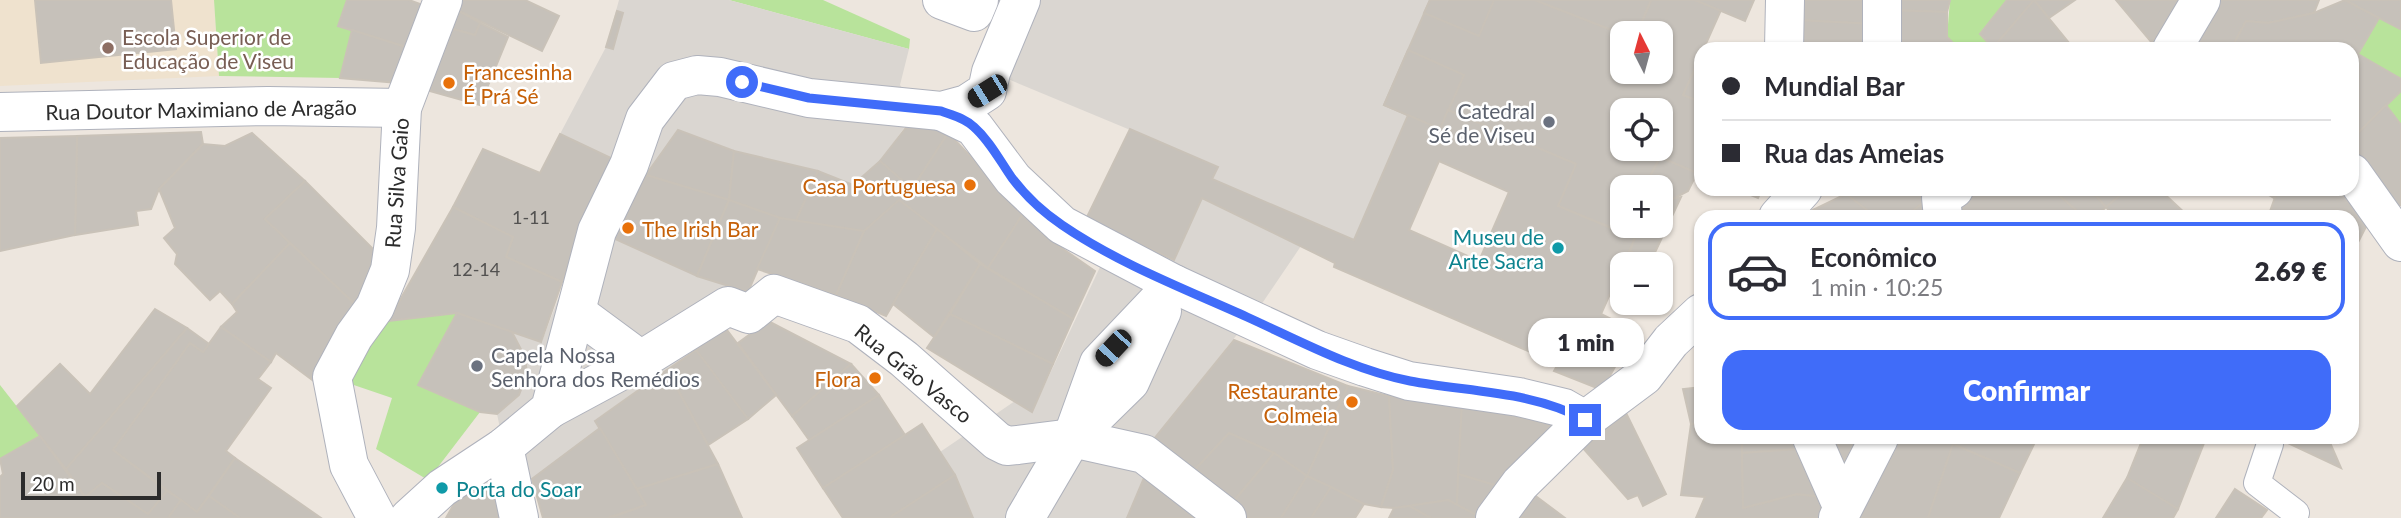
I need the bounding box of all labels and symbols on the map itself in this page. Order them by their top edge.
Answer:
north arrow [1610,21,1673,84]
place label: Escola Superior de Educação de Viseu [122,24,294,73]
marker: Escola Superior de Educação de Viseu [100,40,116,56]
place label: Francesinha É Prá Sé [463,59,573,108]
route start [726,66,758,98]
car [964,71,1011,111]
marker: Francesinha É Prá Sé [441,75,457,91]
street label: Rua Doutor Maximiano de Aragão [45,94,357,124]
place label: Catedral Sé de Viseu [1429,98,1535,147]
marker: Catedral Sé de Viseu [1541,114,1557,130]
street label: Rua Silva Gaio [379,117,413,249]
place label: Casa Portuguesa [803,173,956,198]
marker: Casa Portuguesa [962,177,978,193]
house number: 1-11 [512,206,550,228]
place label: The Irish Bar [642,216,759,241]
marker: The Irish Bar [620,220,636,236]
place label: Museu de Arte Sacra [1449,224,1544,273]
marker: Museu de Arte Sacra [1550,240,1566,256]
house number: 12-14 [452,258,500,280]
street label: Rua Grão Vasco [850,318,978,428]
callout: 1 min [1527,318,1643,368]
car [1091,325,1136,371]
place label: Capela Nossa Senhora dos Remédios [491,342,700,391]
marker: Capela Nossa Senhora dos Remédios [469,358,485,374]
place label: Flora [815,366,861,391]
marker: Flora [867,370,883,386]
place label: Restaurante Colmeia [1228,378,1338,427]
marker: Restaurante Colmeia [1344,394,1360,410]
route end [1569,404,1601,436]
scale bar [21,469,161,501]
place label: Porta do Soar [456,476,582,501]
marker: Porta do Soar [434,480,450,496]

